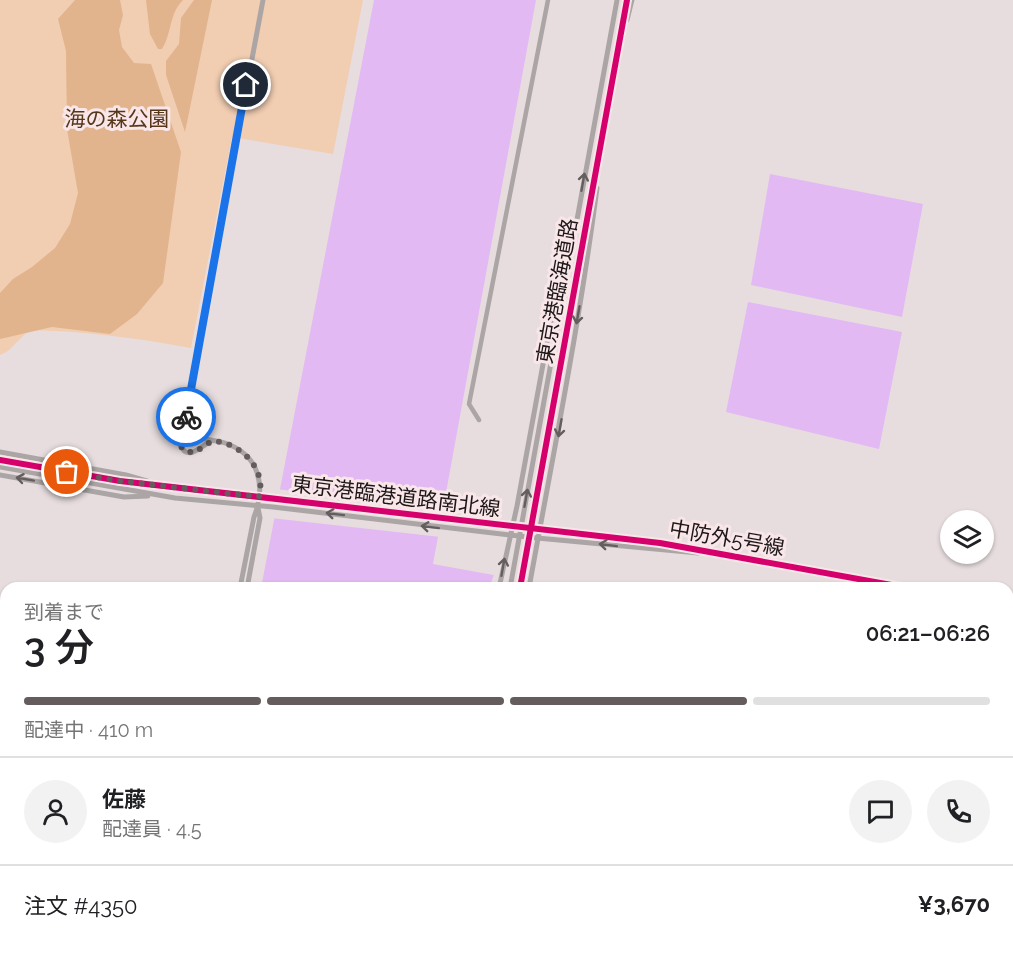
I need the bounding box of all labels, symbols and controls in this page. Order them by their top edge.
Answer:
pin [220,59,271,110]
icon: home [229,68,262,101]
park label: 海の森公園 [65,106,170,131]
one-way arrow [578,173,589,193]
street label: 東京港臨海道路 [532,216,582,366]
one-way arrow [572,305,583,324]
courier [156,387,216,447]
icon: bike [170,401,203,434]
one-way arrow [554,417,565,437]
pin [41,446,92,497]
icon: bag [50,455,83,488]
street label: 東京港臨港道路南北線 [290,471,502,521]
one-way arrow [15,473,35,484]
one-way arrow [521,489,532,508]
one-way arrow [325,508,345,519]
map controls [940,510,994,564]
button: layers [940,510,994,564]
street label: 中防外5号線 [667,516,787,560]
one-way arrow [421,521,441,532]
one-way arrow [599,539,619,550]
one-way arrow [498,557,509,577]
text: 到着まで [24,600,104,624]
text: 06:21–06:26 [866,620,990,646]
text: 3 分 [24,624,94,670]
text: 配達中 · 410 m [24,718,153,742]
button: person [24,780,87,843]
button: chat [849,780,912,843]
button: phone [927,780,990,843]
text: 佐藤 [102,786,146,812]
text: 配達員 · 4.5 [102,817,202,841]
text: ¥3,670 [918,891,990,917]
text: 注文 #4350 [24,893,138,919]

